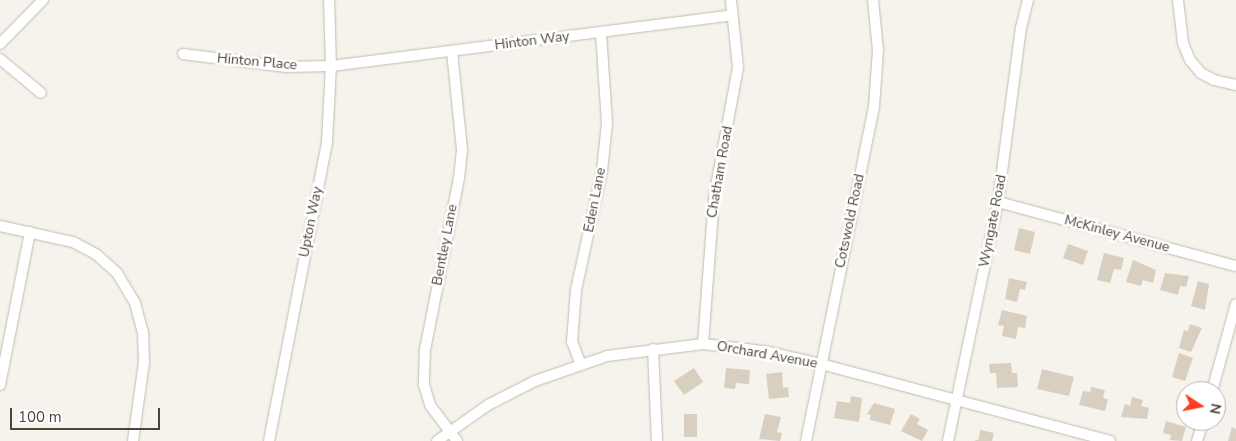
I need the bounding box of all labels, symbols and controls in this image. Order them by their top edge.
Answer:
street label: Hinton Way [494,28,570,54]
street label: Hinton Place [216,50,298,74]
street label: Chatham Road [704,125,736,219]
street label: Eden Lane [580,166,610,234]
street label: Cotswold Road [832,172,868,270]
street label: Wyngate Road [976,173,1010,269]
street label: Upton Way [296,185,326,259]
street label: Bentley Lane [429,203,461,287]
street label: McKinley Avenue [1063,212,1171,256]
street label: Orchard Avenue [715,338,819,372]
north arrow [1176,381,1226,431]
scale bar [12,398,162,430]
text: N [1205,402,1226,416]
text: 100 m [18,407,62,427]

